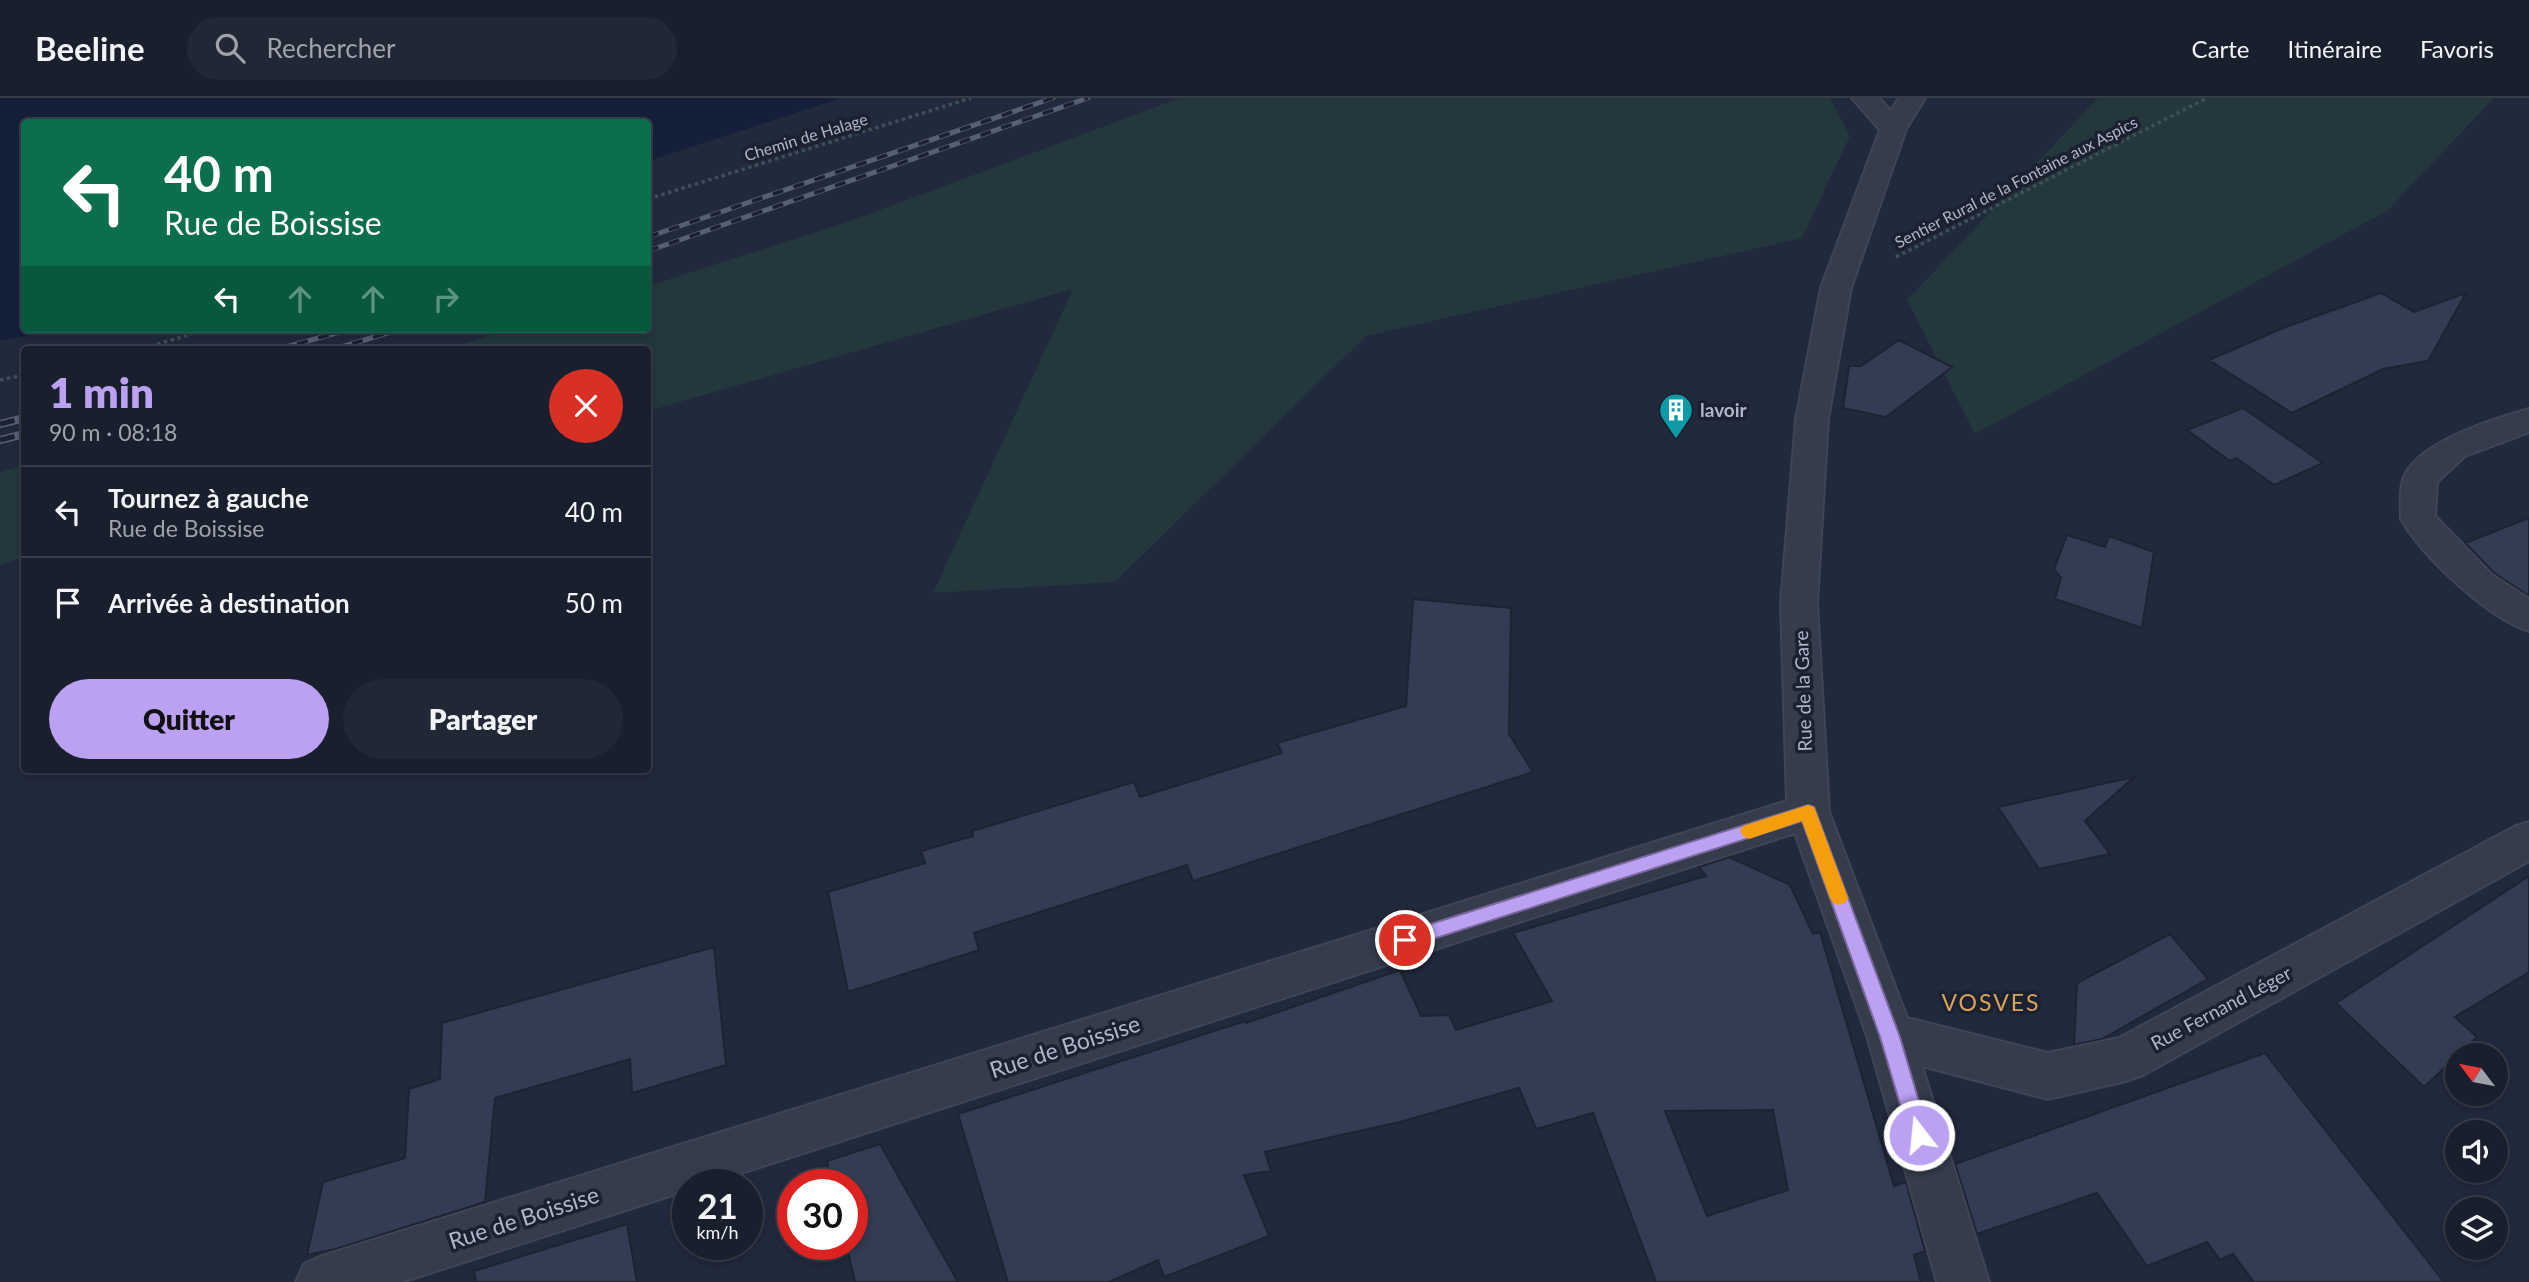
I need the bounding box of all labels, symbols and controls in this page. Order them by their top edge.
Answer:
search box [187,17,677,80]
text: Beeline [35,28,145,68]
icon: search [211,29,249,67]
text: Rechercher [267,32,395,64]
text: Carte [2192,34,2250,63]
text: Itinéraire [2288,34,2382,63]
text: Favoris [2420,34,2494,63]
street label: Chemin de Halage [742,109,870,164]
street label: Sentier Rural de la Fontaine aux Aspics [1891,112,2140,251]
text: 40 m [164,144,274,202]
icon: left [49,147,140,238]
text: Rue de Boissise [164,203,382,242]
icon: left [208,280,246,318]
icon: ahead [281,280,319,318]
icon: ahead [354,280,392,318]
icon: right [427,280,465,318]
text: 1 min [49,367,154,417]
button: close [549,369,623,443]
building icon: lavoir [1657,391,1695,440]
place label: lavoir [1700,398,1748,421]
text: 90 m · 08:18 [49,418,177,446]
text: Tournez à gauche [108,482,309,514]
icon: left [49,493,87,531]
text: 40 m [565,496,623,528]
text: Rue de Boissise [108,514,265,542]
icon: arrive [49,584,87,622]
text: Arrivée à destination [108,587,350,619]
text: 50 m [565,587,623,619]
street label: Rue de la Gare [1789,630,1816,752]
button: Quitter [49,679,329,759]
button: Partager [343,679,623,759]
pin [1375,910,1435,970]
icon: arrive [1386,921,1424,959]
street label: Rue Fernand Léger [2147,961,2295,1054]
district label: VOSVES [1941,988,2041,1016]
street label: Rue de Boissise [986,1009,1143,1084]
north arrow [2445,1043,2508,1106]
map controls [2445,1043,2508,1260]
position arrow [1882,1098,1956,1172]
button: sound [2445,1120,2508,1183]
speed limit sign: 30 [777,1169,868,1260]
street label: Rue de Boissise [445,1180,602,1255]
text: 21 [697,1184,738,1226]
button: layers [2445,1197,2508,1260]
text: km/h [696,1221,739,1243]

